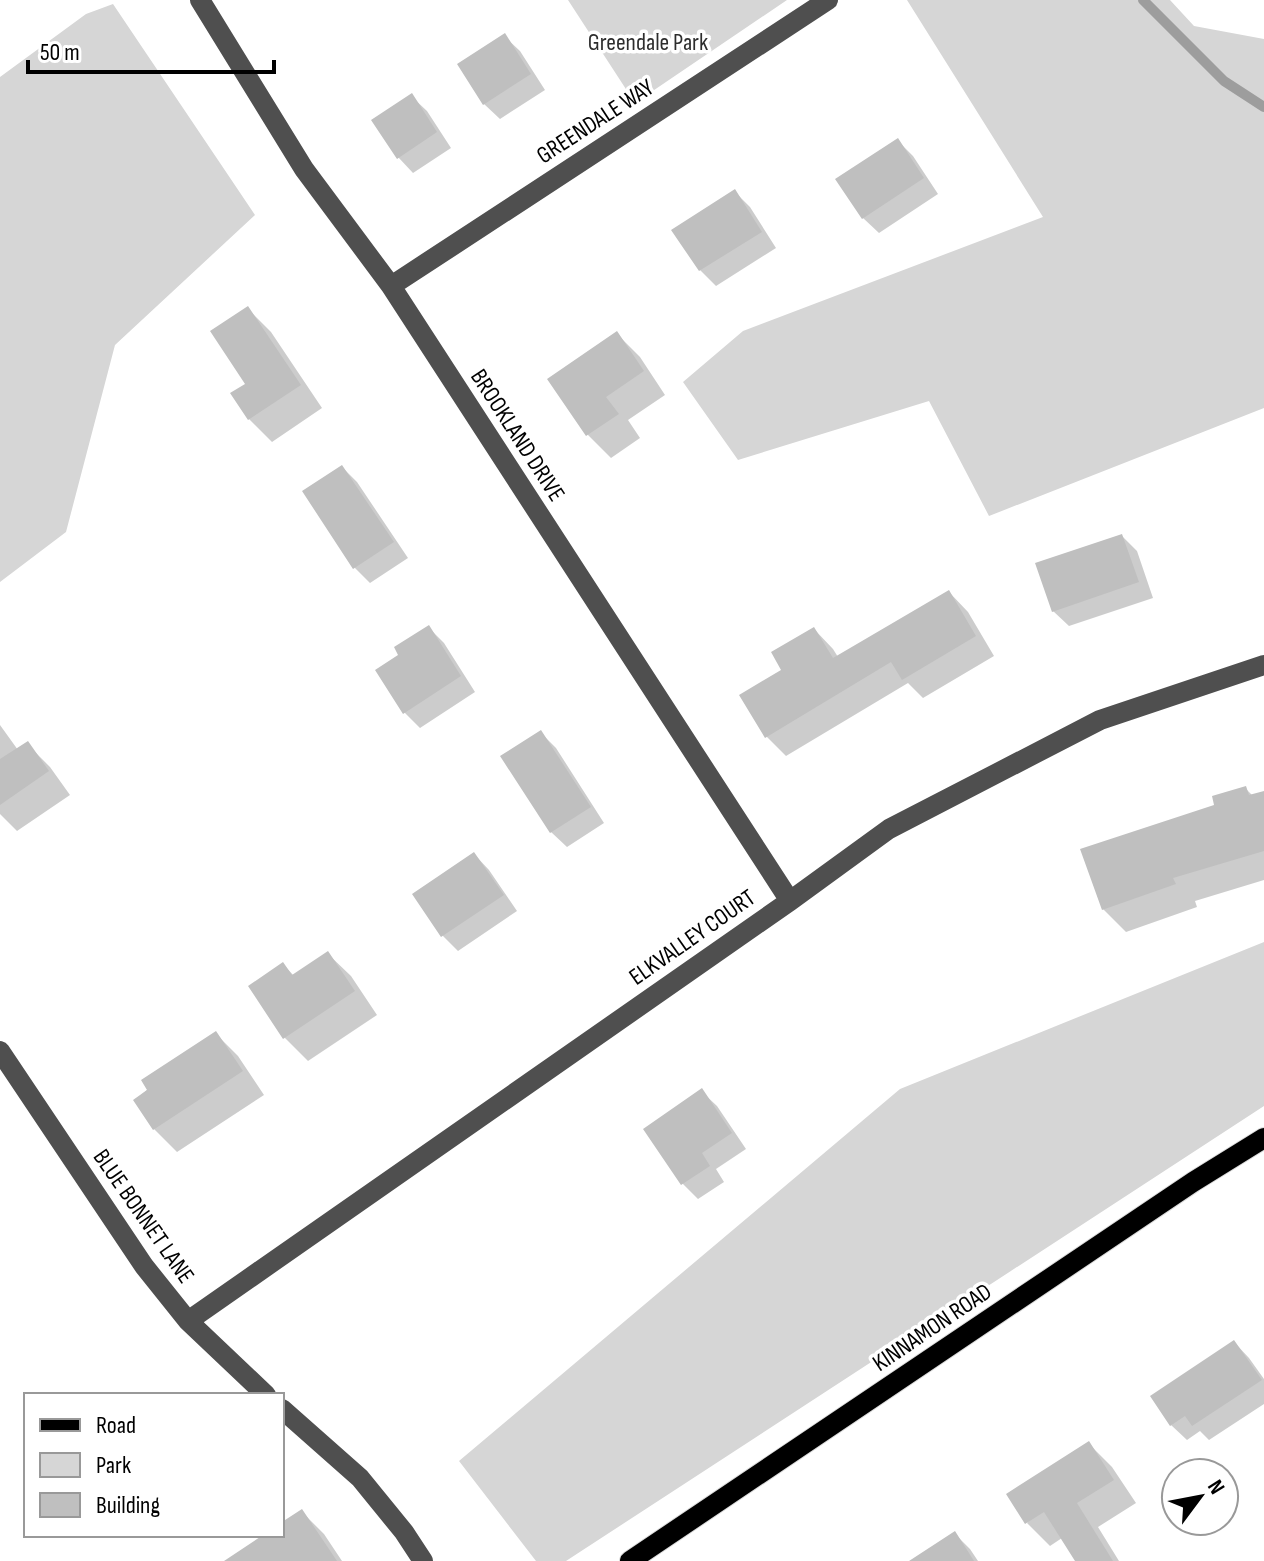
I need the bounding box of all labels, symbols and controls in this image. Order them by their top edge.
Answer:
scale bar [28,24,274,74]
park label: Greendale Park [588,28,708,57]
text: 50 m [40,38,80,67]
street label: GREENDALE WAY [531,73,659,170]
street label: BROOKLAND DRIVE [464,364,571,507]
street label: ELKVALLEY COURT [624,883,761,992]
street label: BLUE BONNET LANE [87,1144,200,1289]
street label: KINNAMON ROAD [867,1277,997,1378]
legend [24,1393,284,1537]
text: Road [96,1411,136,1440]
text: Park [96,1451,131,1480]
north arrow [1160,1457,1240,1537]
text: N [1201,1475,1230,1499]
text: Building [96,1491,160,1520]

